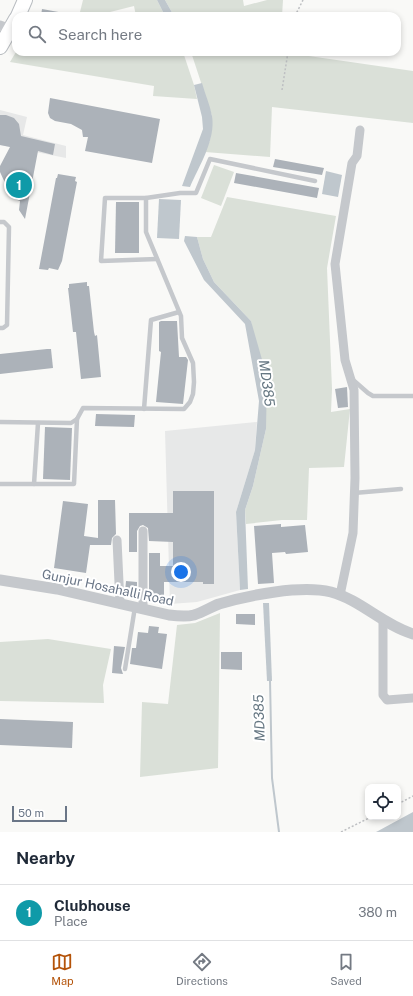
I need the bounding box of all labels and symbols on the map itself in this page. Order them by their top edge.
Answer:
pin: 1 [6,170,32,200]
water label: MD385 [256,359,278,408]
your location [171,562,191,582]
street label: Gunjur Hosahalli Road [41,566,175,609]
water label: MD385 [250,694,268,742]
scale bar [12,804,67,823]

